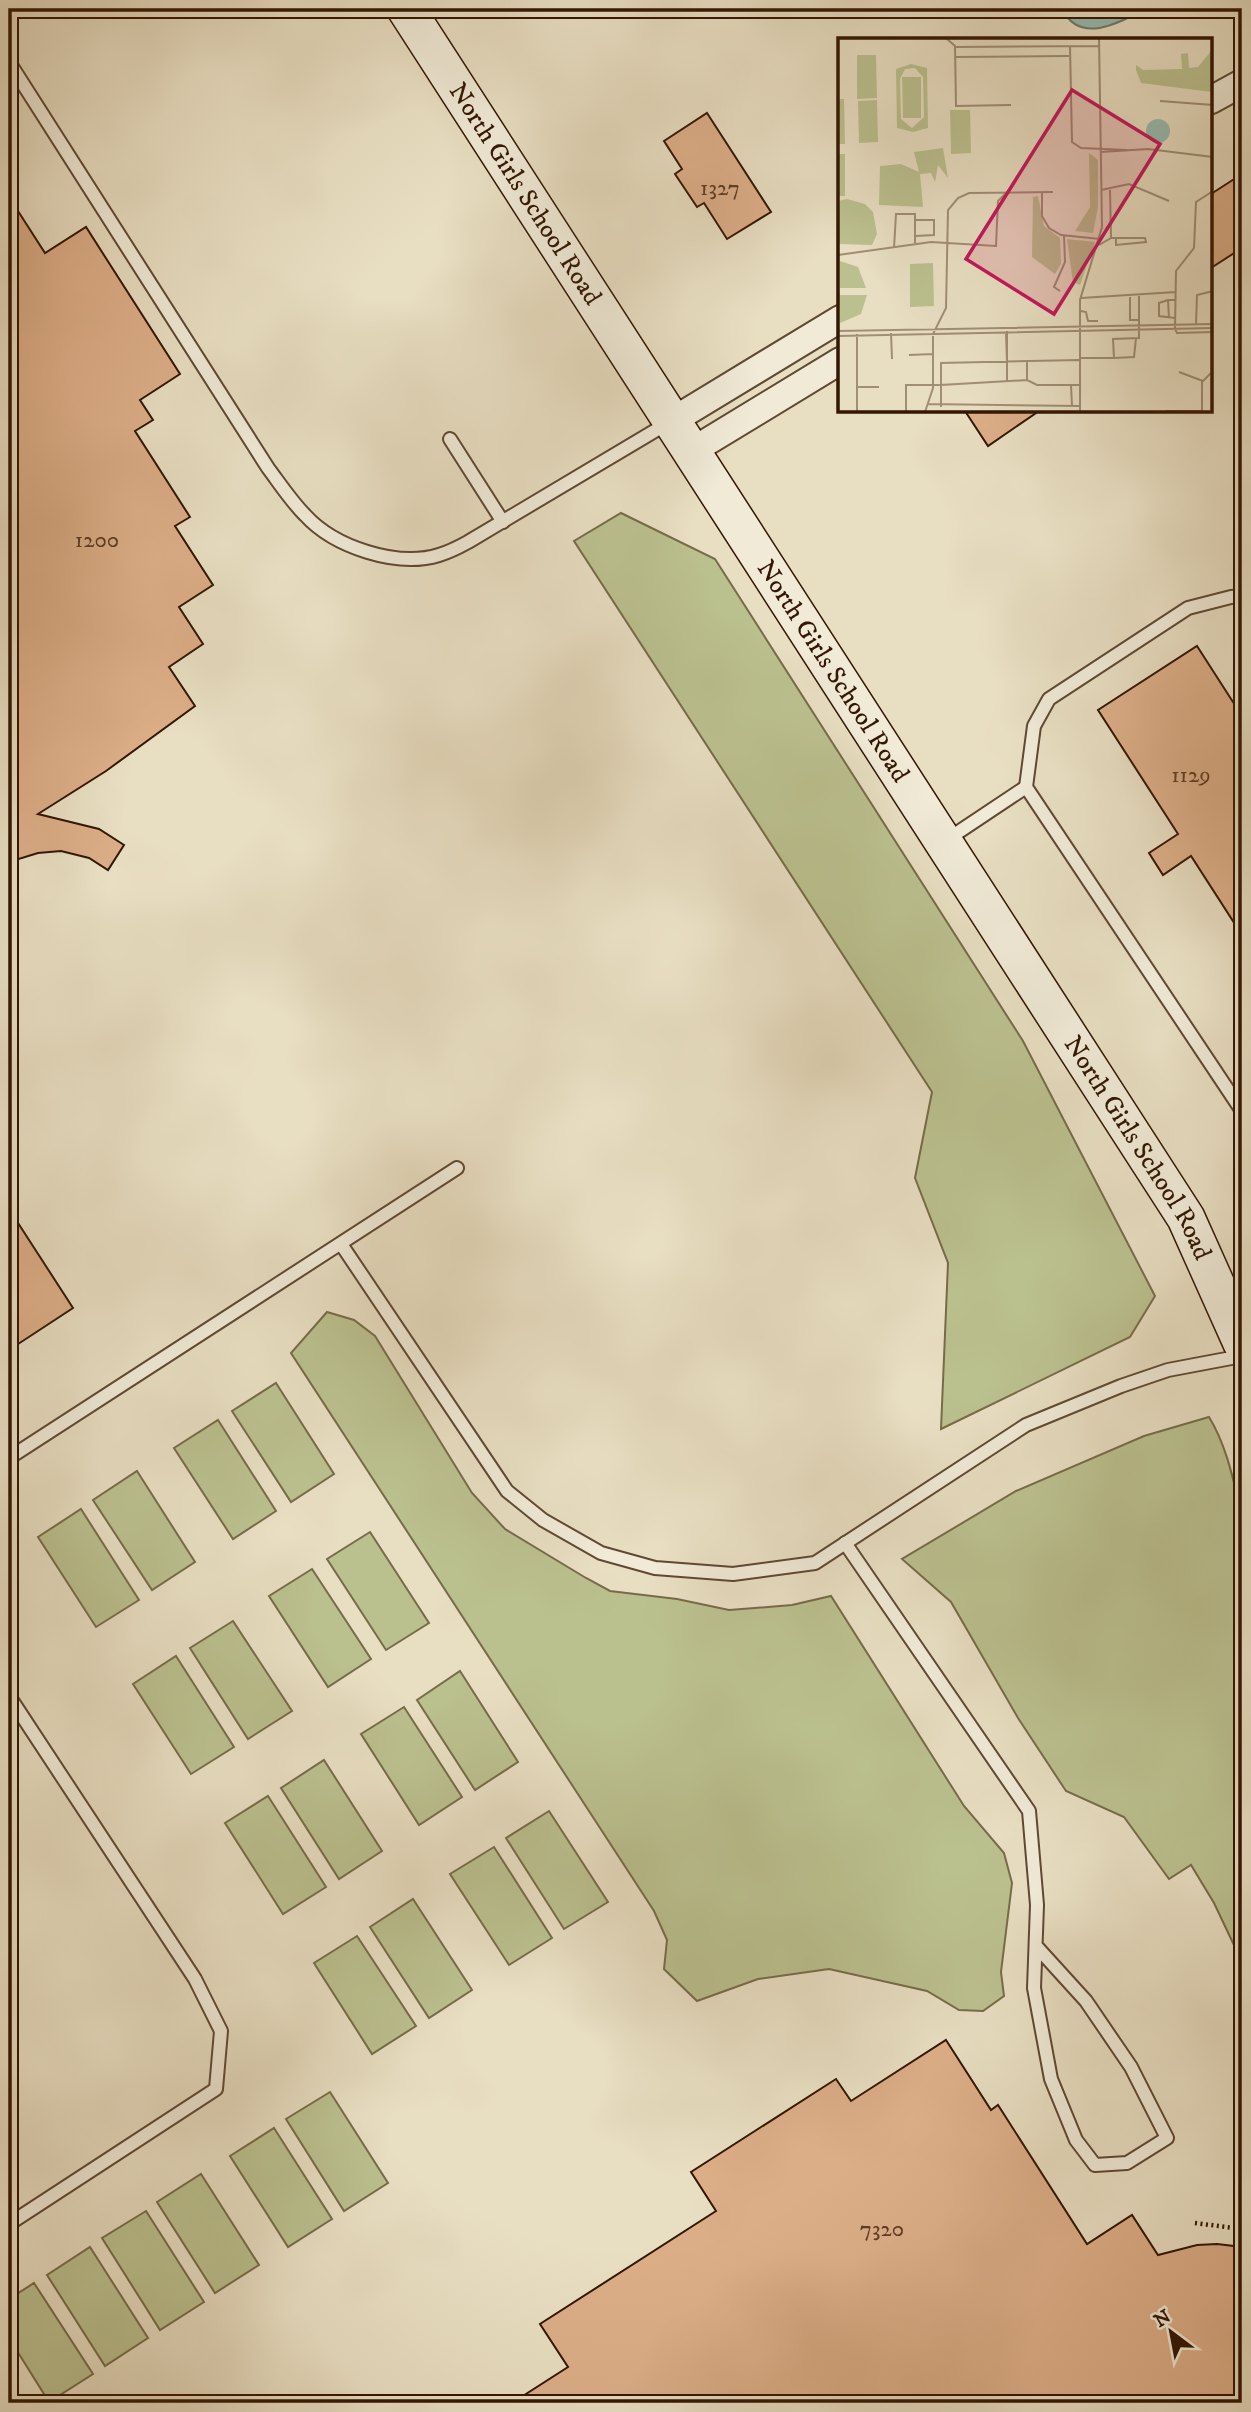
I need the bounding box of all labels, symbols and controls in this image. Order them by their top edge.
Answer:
inset map [838,38,1212,413]
street label: North Girls School Road [441,77,609,311]
house number: 1327 [700,174,740,203]
house number: 1200 [75,526,119,555]
street label: North Girls School Road [749,554,917,788]
house number: 1129 [1171,761,1211,790]
street label: North Girls School Road [1056,1029,1219,1265]
house number: 7320 [860,2215,904,2244]
north arrow [1136,2296,1206,2366]
text: N [1150,2305,1176,2333]

